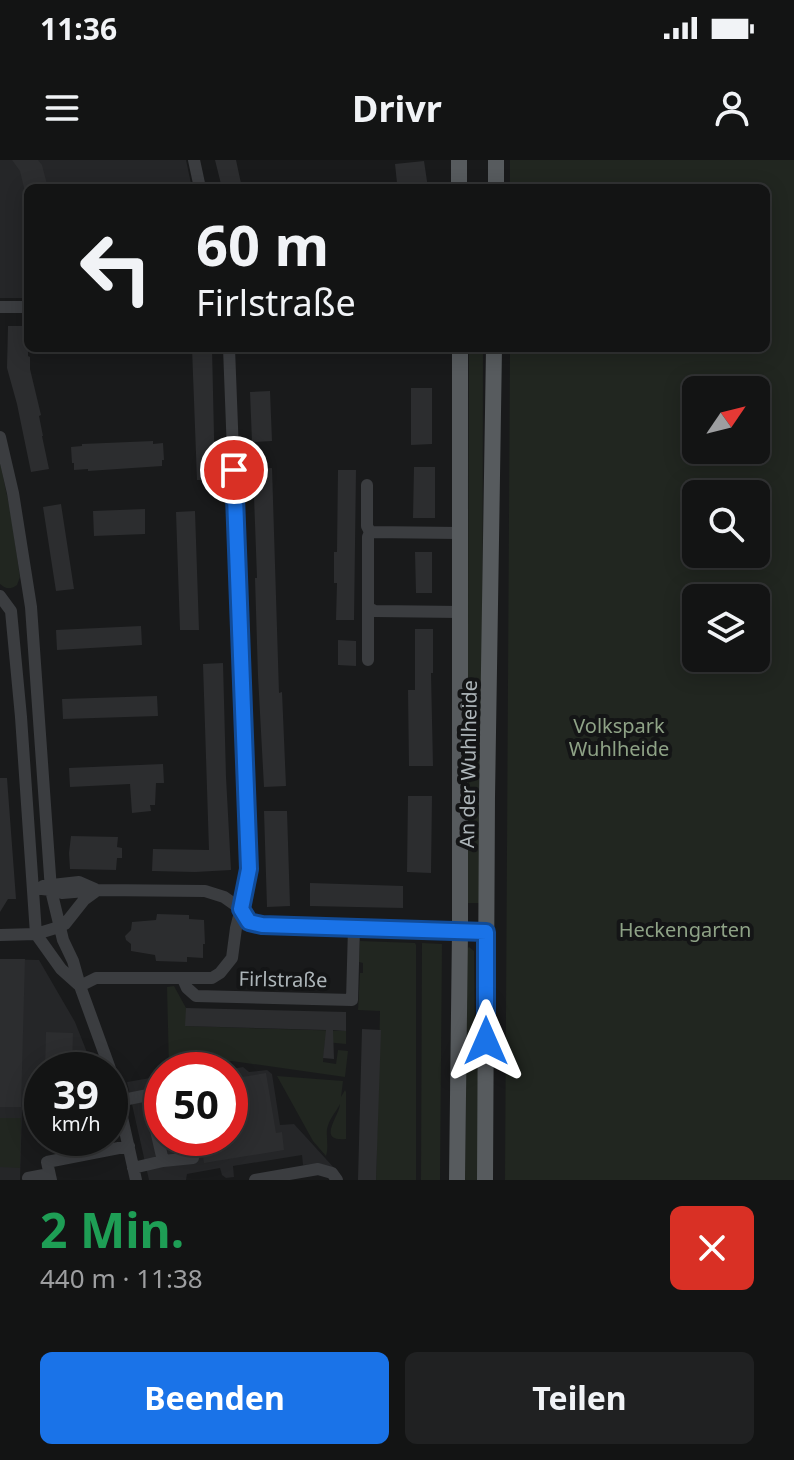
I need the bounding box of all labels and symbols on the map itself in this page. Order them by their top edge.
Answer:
north arrow [682,376,770,464]
pin [200,436,268,504]
street label: An der Wuhlheide [453,680,483,848]
park label: Volkspark Wuhlheide [569,712,669,762]
park label: Heckengarten [619,916,751,943]
street label: Firlstraße [238,965,328,993]
position arrow [444,999,528,1083]
speed limit sign: 50 [144,1052,248,1156]

